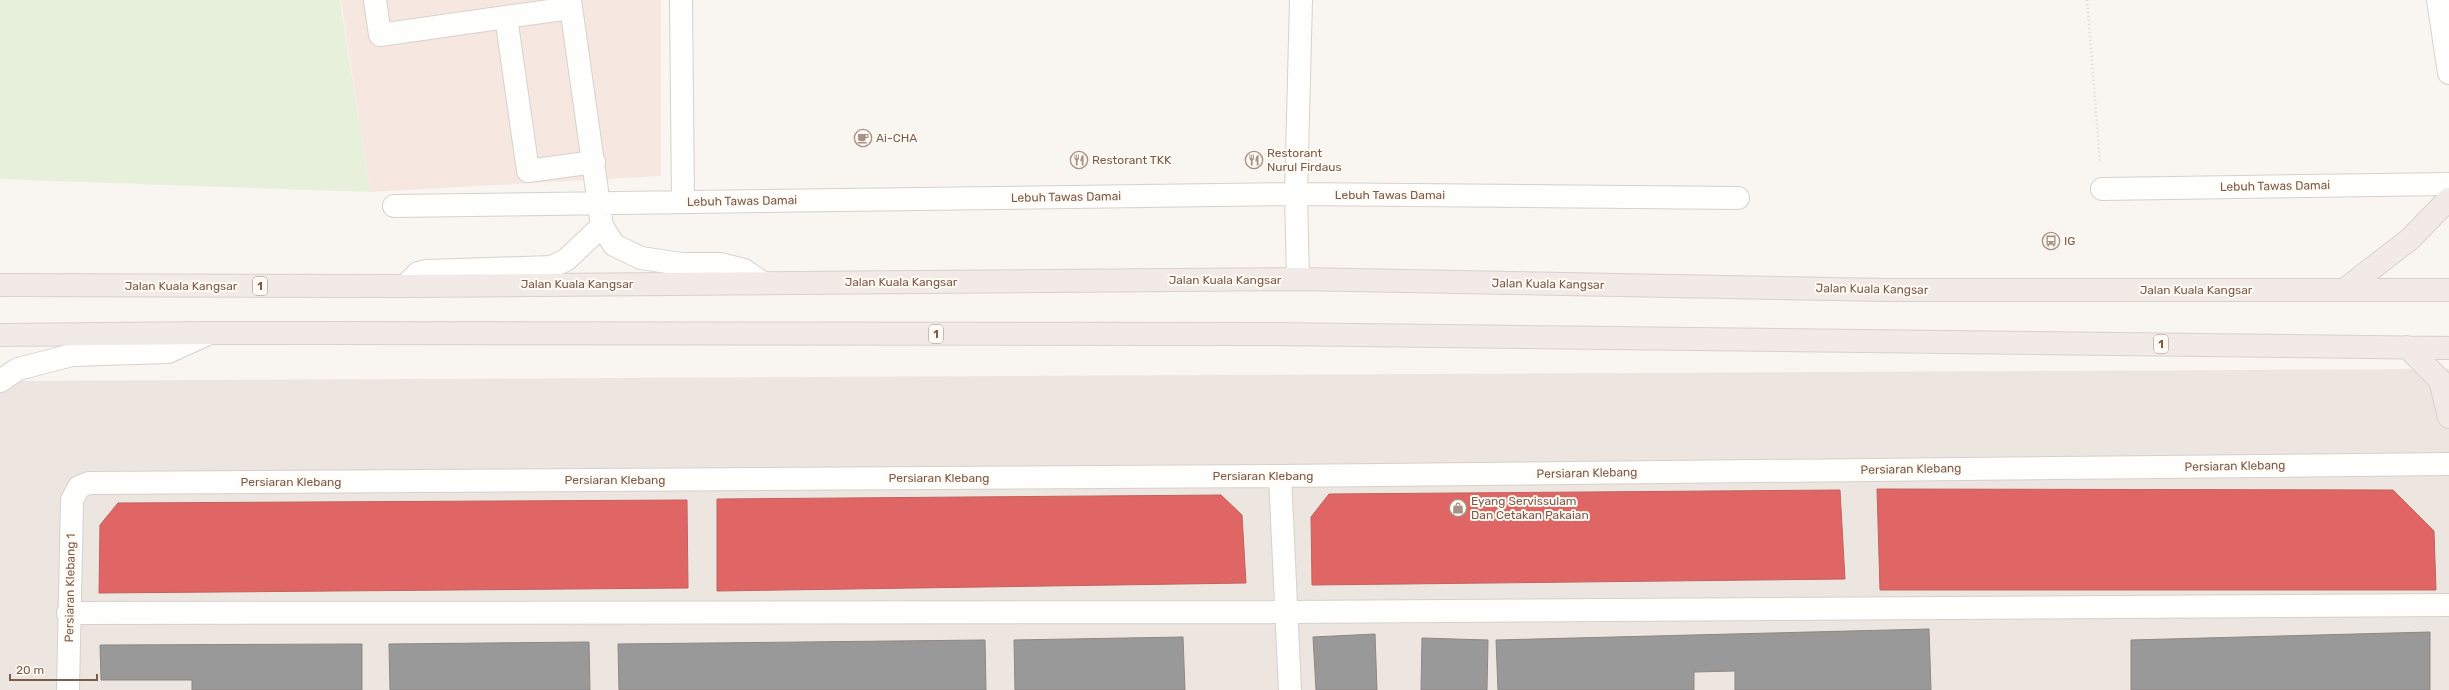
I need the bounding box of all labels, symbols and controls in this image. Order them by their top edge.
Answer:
cafe icon: Ai-CHA [853,128,873,148]
place label: Ai-CHA [876,131,917,145]
place label: Restorant Nurul Firdaus [1267,146,1342,174]
restaurant icon: Restorant TKK [1069,150,1089,170]
restaurant icon: Restorant Nurul Firdaus [1244,150,1264,170]
place label: Restorant TKK [1092,153,1172,167]
street label: Lebuh Tawas Damai [2220,178,2330,194]
street label: Lebuh Tawas Damai [1335,188,1445,202]
street label: Lebuh Tawas Damai [1011,189,1121,205]
street label: Lebuh Tawas Damai [687,193,797,209]
bus stop icon: IG [2041,231,2061,251]
place label: IG [2064,234,2075,248]
street label: Jalan Kuala Kangsar [1169,273,1282,287]
street label: Jalan Kuala Kangsar [845,275,958,289]
street label: Jalan Kuala Kangsar [1492,276,1605,292]
road number: 1 [253,277,267,295]
street label: Jalan Kuala Kangsar [521,277,634,291]
street label: Jalan Kuala Kangsar [125,279,238,293]
street label: Jalan Kuala Kangsar [1816,281,1929,297]
street label: Jalan Kuala Kangsar [2140,283,2253,297]
road number: 1 [929,325,943,343]
road number: 1 [2154,335,2168,353]
street label: Persiaran Klebang [2184,458,2286,474]
street label: Persiaran Klebang [1860,461,1962,477]
street label: Persiaran Klebang [1536,465,1638,481]
street label: Persiaran Klebang [1213,469,1313,483]
street label: Persiaran Klebang [889,471,989,485]
street label: Persiaran Klebang [565,473,665,487]
street label: Persiaran Klebang [241,475,341,489]
place label: Eyang Servissulam Dan Cetakan Pakaian [1471,494,1589,522]
shop icon: Eyang Servissulam Dan Cetakan Pakaian [1448,498,1468,518]
street label: Persiaran Klebang 1 [62,533,78,643]
scale bar [10,656,97,682]
text: 20 m [16,663,44,677]

